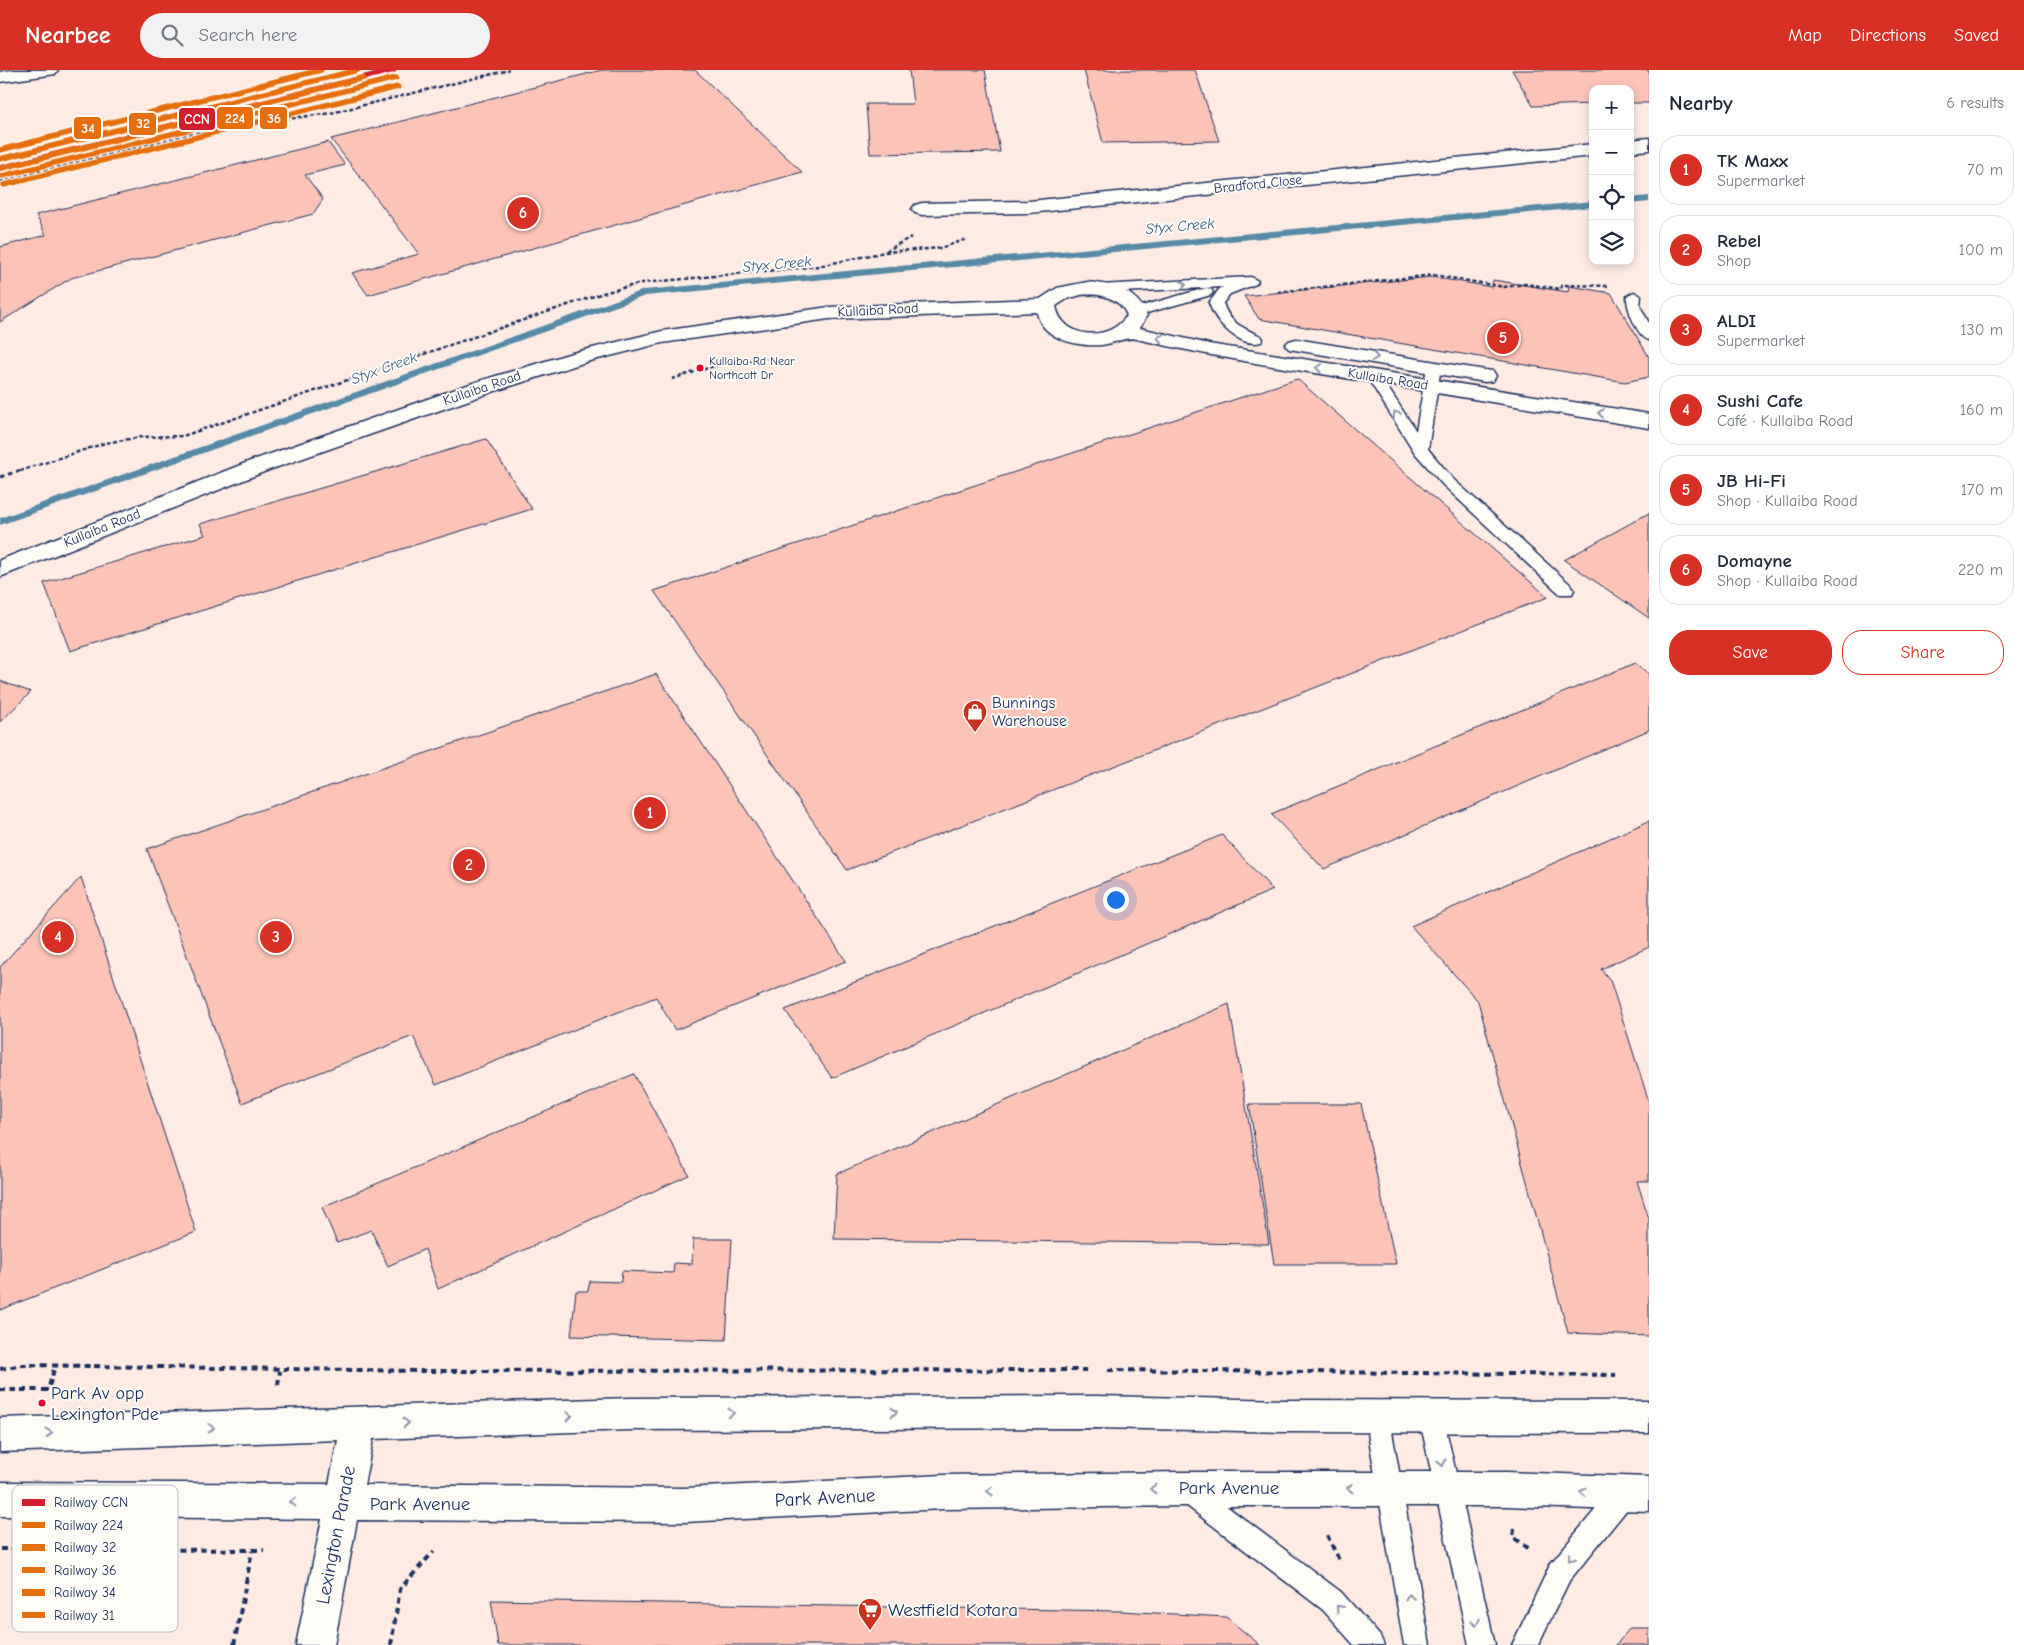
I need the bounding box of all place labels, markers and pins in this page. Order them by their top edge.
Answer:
pin: 6 [507,194,539,232]
pin: 5 [1487,319,1519,357]
place label: Kullaiba Rd Near Northcott Dr [709,354,795,382]
marker: Kullaiba Rd Near Northcott Dr [695,363,705,373]
place label: Bunnings Warehouse [992,694,1067,730]
shop icon: Bunnings Warehouse [962,699,988,733]
pin: 1 [634,794,666,832]
pin: 2 [453,846,485,884]
pin: 4 [42,918,74,956]
pin: 3 [260,918,292,956]
place label: Park Av opp Lexington Pde [51,1383,159,1425]
marker: Park Av opp Lexington Pde [37,1398,47,1408]
supermarket icon: Westfield Kotara [857,1597,883,1631]
place label: Westfield Kotara [888,1599,1018,1621]

